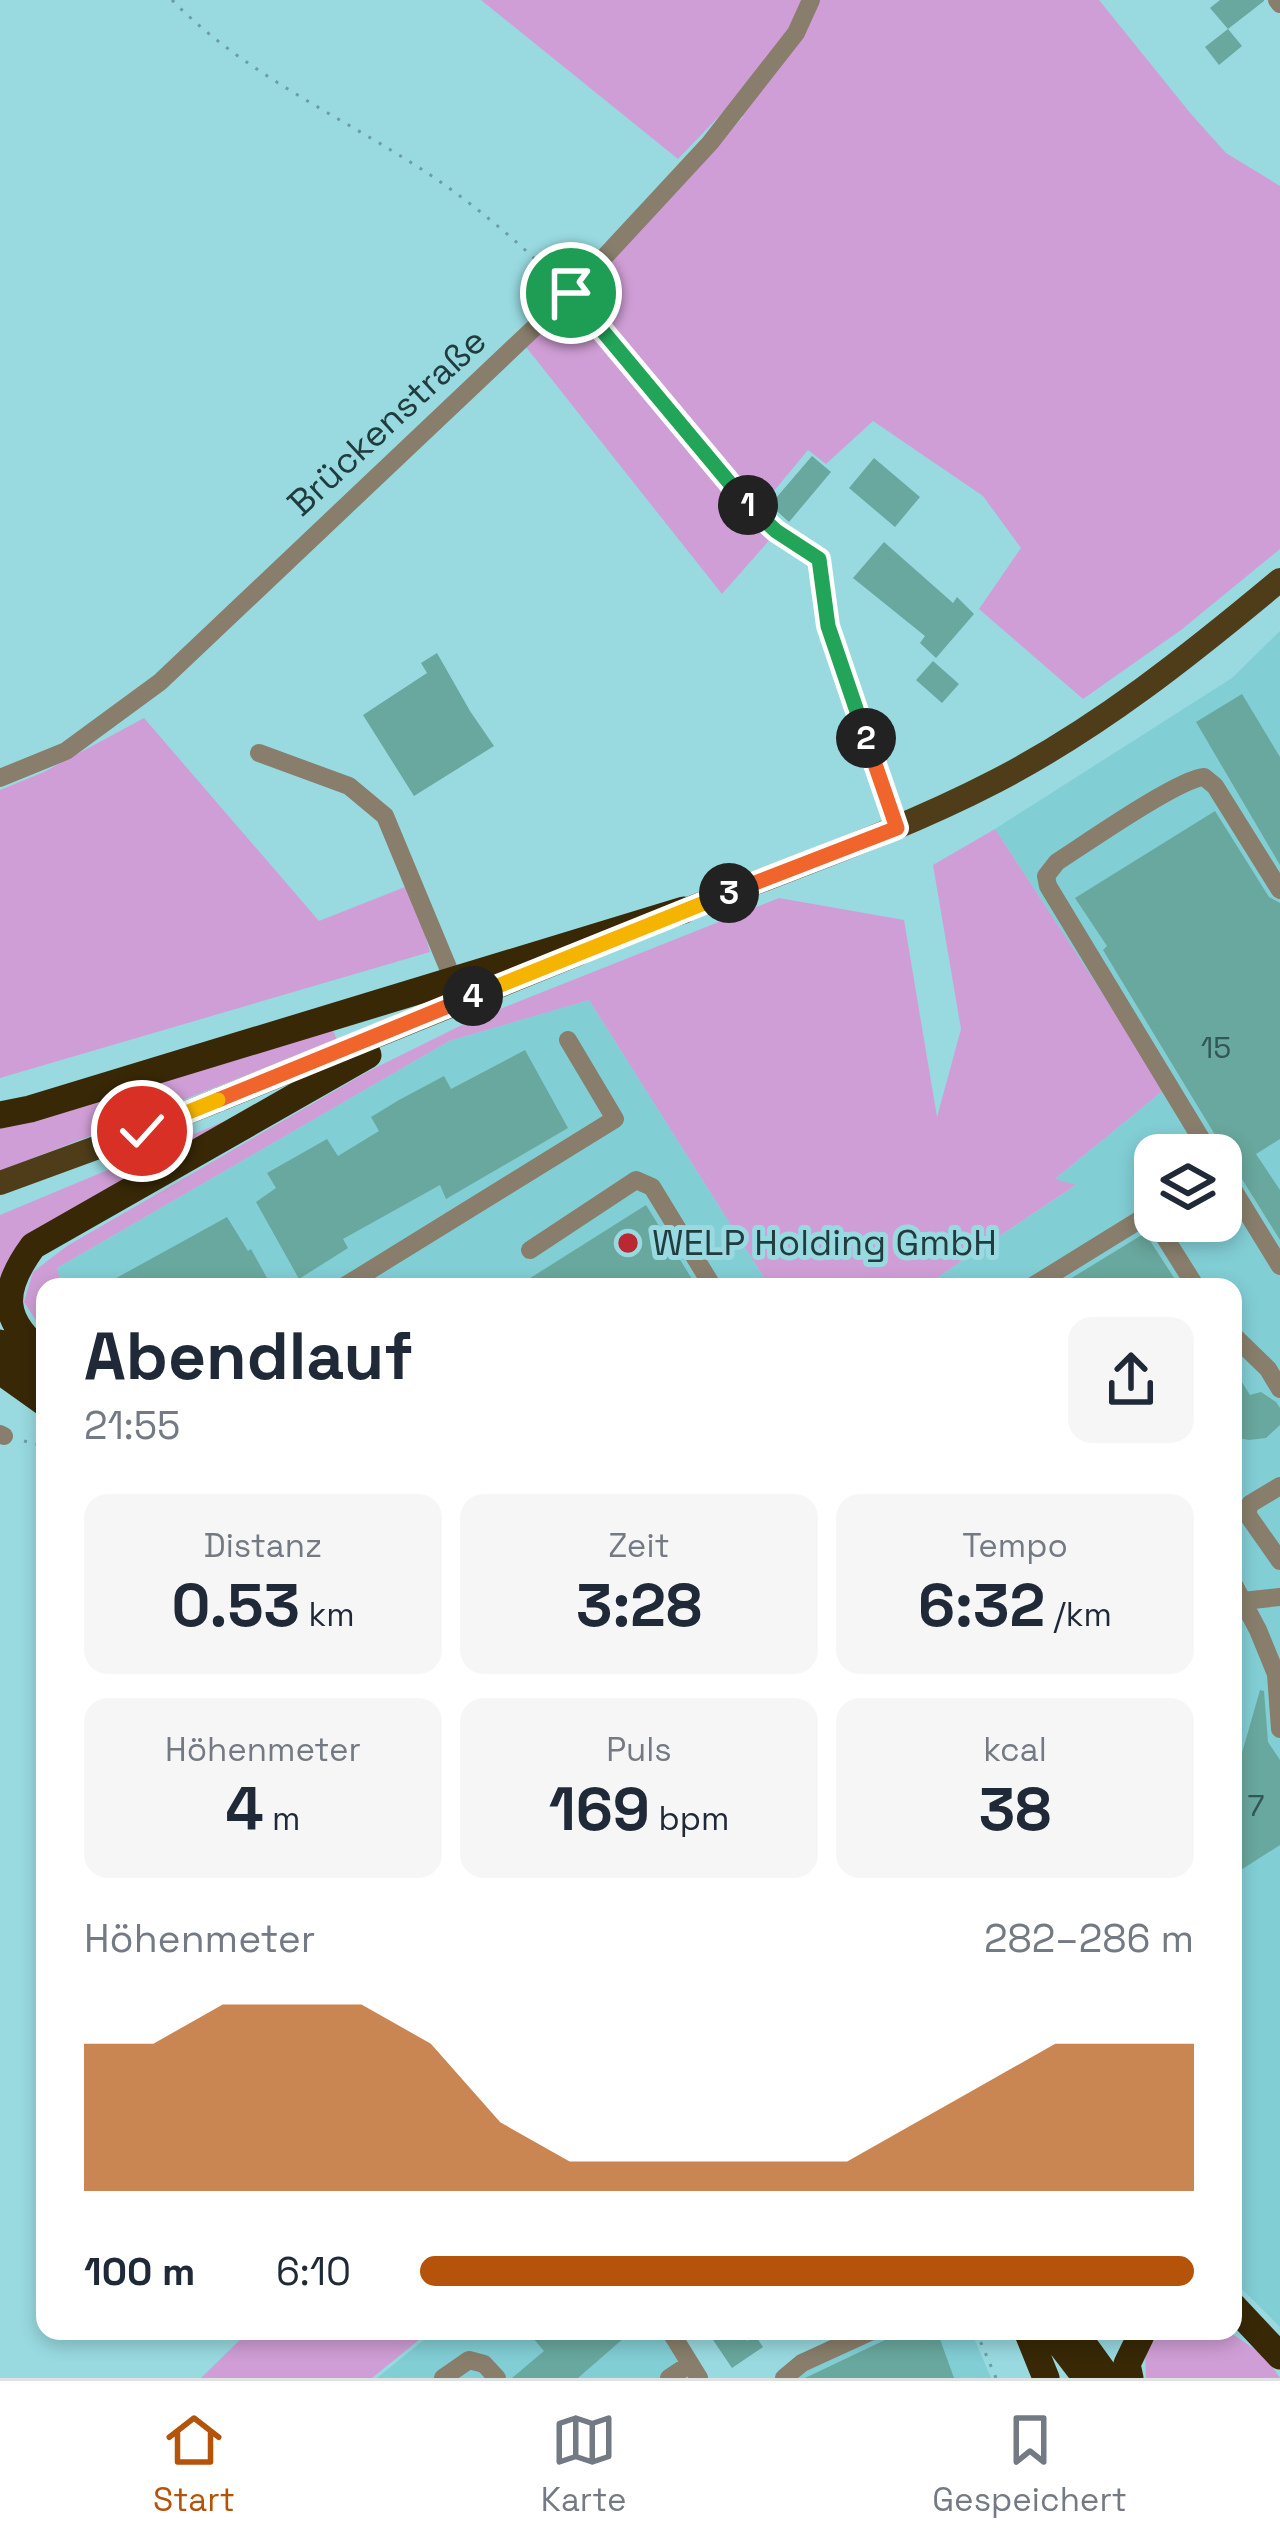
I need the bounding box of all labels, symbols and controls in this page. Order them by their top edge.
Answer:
pin [520,242,622,344]
icon: arrive [538,260,604,326]
street label: Brückenstraße [278,318,496,526]
pin: 1 [718,475,778,535]
text: 1 [741,484,755,526]
pin: 2 [836,708,896,768]
text: 2 [856,717,876,759]
pin: 3 [699,863,759,923]
text: 3 [719,872,739,914]
pin: 4 [443,966,503,1026]
text: 4 [463,975,484,1017]
house number: 15 [1201,1028,1231,1067]
pin [91,1080,193,1182]
icon: check [109,1098,175,1164]
map controls [1134,1134,1242,1242]
button: layers [1134,1134,1242,1242]
place label: WELP Holding GmbH [652,1220,997,1266]
marker: WELP Holding GmbH [615,1230,641,1256]
text: Abendlauf [84,1314,413,1398]
button: share [1068,1317,1194,1443]
text: 21:55 [84,1401,180,1450]
text: Distanz [204,1525,322,1567]
text: Zeit [608,1525,670,1567]
text: Tempo [962,1525,1068,1567]
text: 0.53 [171,1567,300,1644]
text: 3:28 [576,1567,702,1644]
text: 6:32 [918,1567,1045,1644]
text: km [300,1594,355,1636]
text: /km [1045,1594,1112,1636]
text: Höhenmeter [165,1729,361,1771]
text: Puls [606,1729,672,1771]
text: kcal [983,1729,1047,1771]
text: 4 [225,1771,264,1848]
text: 169 [549,1771,650,1848]
text: 38 [979,1771,1051,1848]
house number: 7 [1248,1786,1264,1825]
text: m [264,1798,301,1840]
text: bpm [650,1798,729,1840]
text: Höhenmeter [84,1914,315,1963]
text: 282–286 m [984,1914,1194,1963]
text: 100 m [84,2247,195,2296]
text: 6:10 [276,2247,351,2296]
tab: Start [153,2407,235,2521]
tab: Karte [541,2407,626,2521]
tab: Gespeichert [932,2407,1127,2521]

